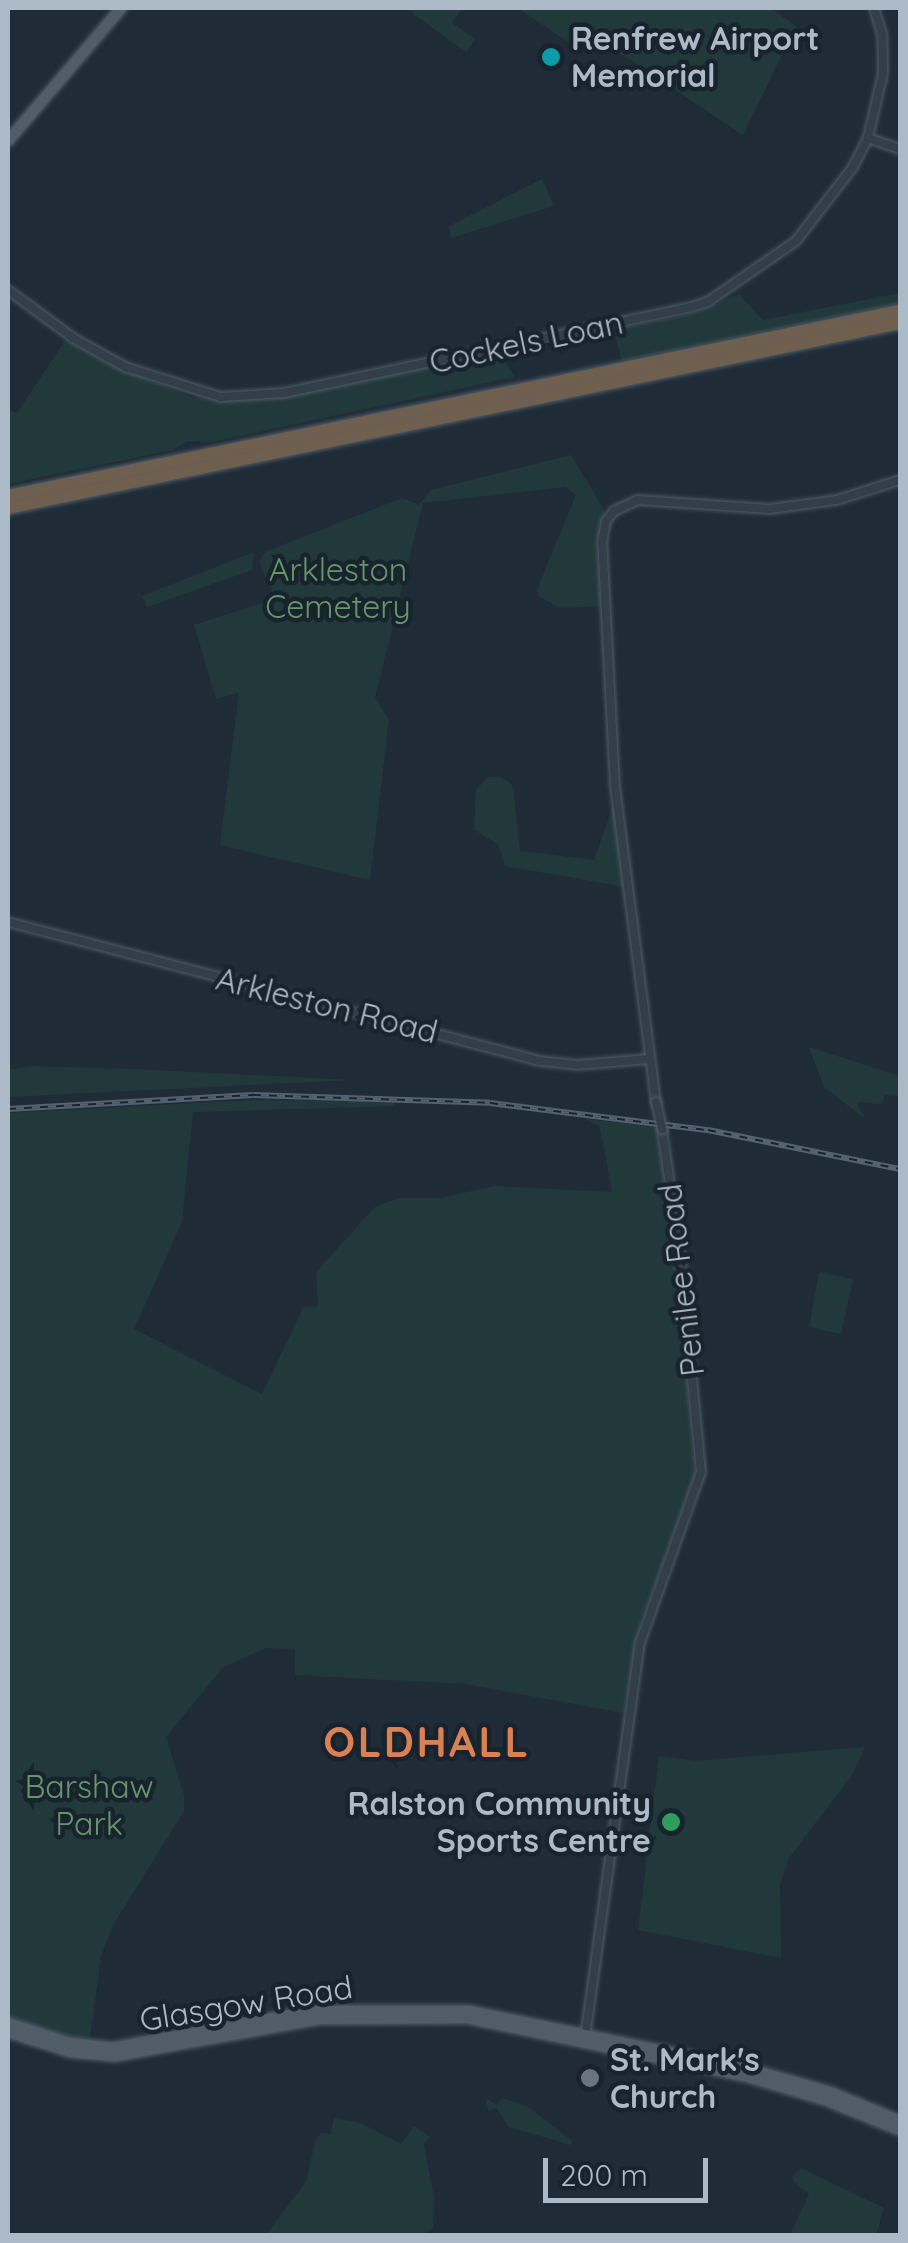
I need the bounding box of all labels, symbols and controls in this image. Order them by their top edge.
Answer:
place label: Renfrew Airport Memorial [571,20,819,95]
marker: Renfrew Airport Memorial [540,46,562,68]
street label: Cockels Loan [426,303,626,381]
park label: Arkleston Cemetery [265,551,411,626]
street label: Arkleston Road [212,959,442,1051]
street label: Penilee Road [650,1182,712,1378]
district label: OLDHALL [323,1717,531,1767]
park label: Barshaw Park [25,1768,153,1843]
place label: Ralston Community Sports Centre [347,1785,651,1860]
marker: Ralston Community Sports Centre [660,1811,682,1833]
street label: Glasgow Road [137,1967,355,2039]
place label: St. Mark's Church [610,2041,760,2116]
marker: St. Mark's Church [579,2067,601,2089]
scale bar [548,2138,713,2200]
text: 200 m [560,2156,648,2194]

